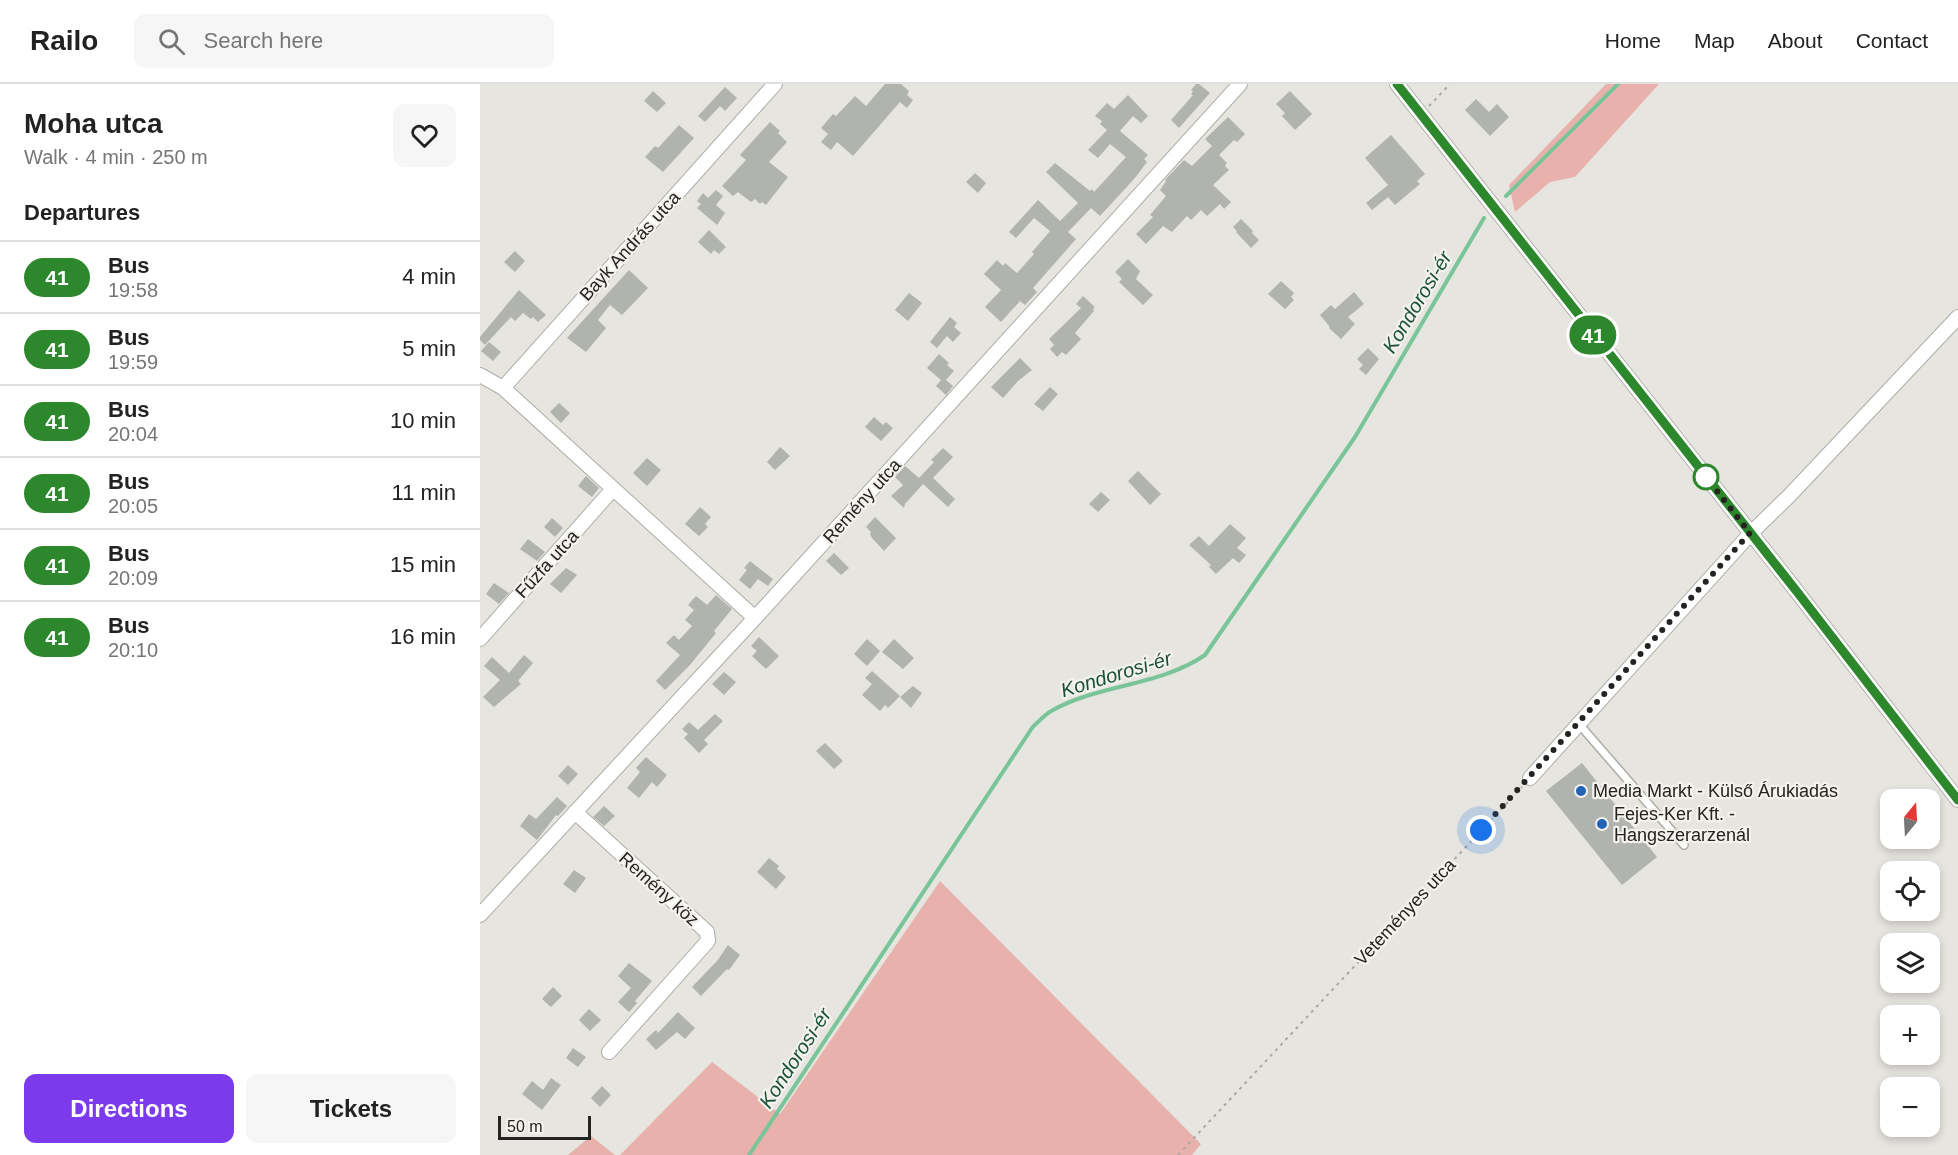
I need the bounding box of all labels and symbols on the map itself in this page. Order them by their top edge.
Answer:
street label: Bayk András utca [576,187,685,305]
water label: Kondorosi-ér [1378,246,1457,357]
line badge: 41 [1566,316,1620,354]
street label: Remény utca [819,454,906,547]
unlabelled marker [1693,464,1719,490]
street label: Fűzfa utca [511,525,583,602]
water label: Kondorosi-ér [1058,646,1175,701]
place label: Media Markt - Külső Árukiadás [1593,781,1838,801]
marker: Media Markt - Külső Árukiadás [1574,784,1588,798]
north arrow [1880,789,1940,849]
place label: Fejes-Ker Kft. - Hangszerarzenál [1614,804,1750,845]
your location [1466,815,1496,845]
marker: Fejes-Ker Kft. - Hangszerarzenál [1595,817,1609,831]
street label: Remény köz [615,848,703,930]
street label: Veteményes utca [1351,854,1460,969]
water label: Kondorosi-ér [755,1003,836,1112]
scale bar [498,1113,591,1140]

